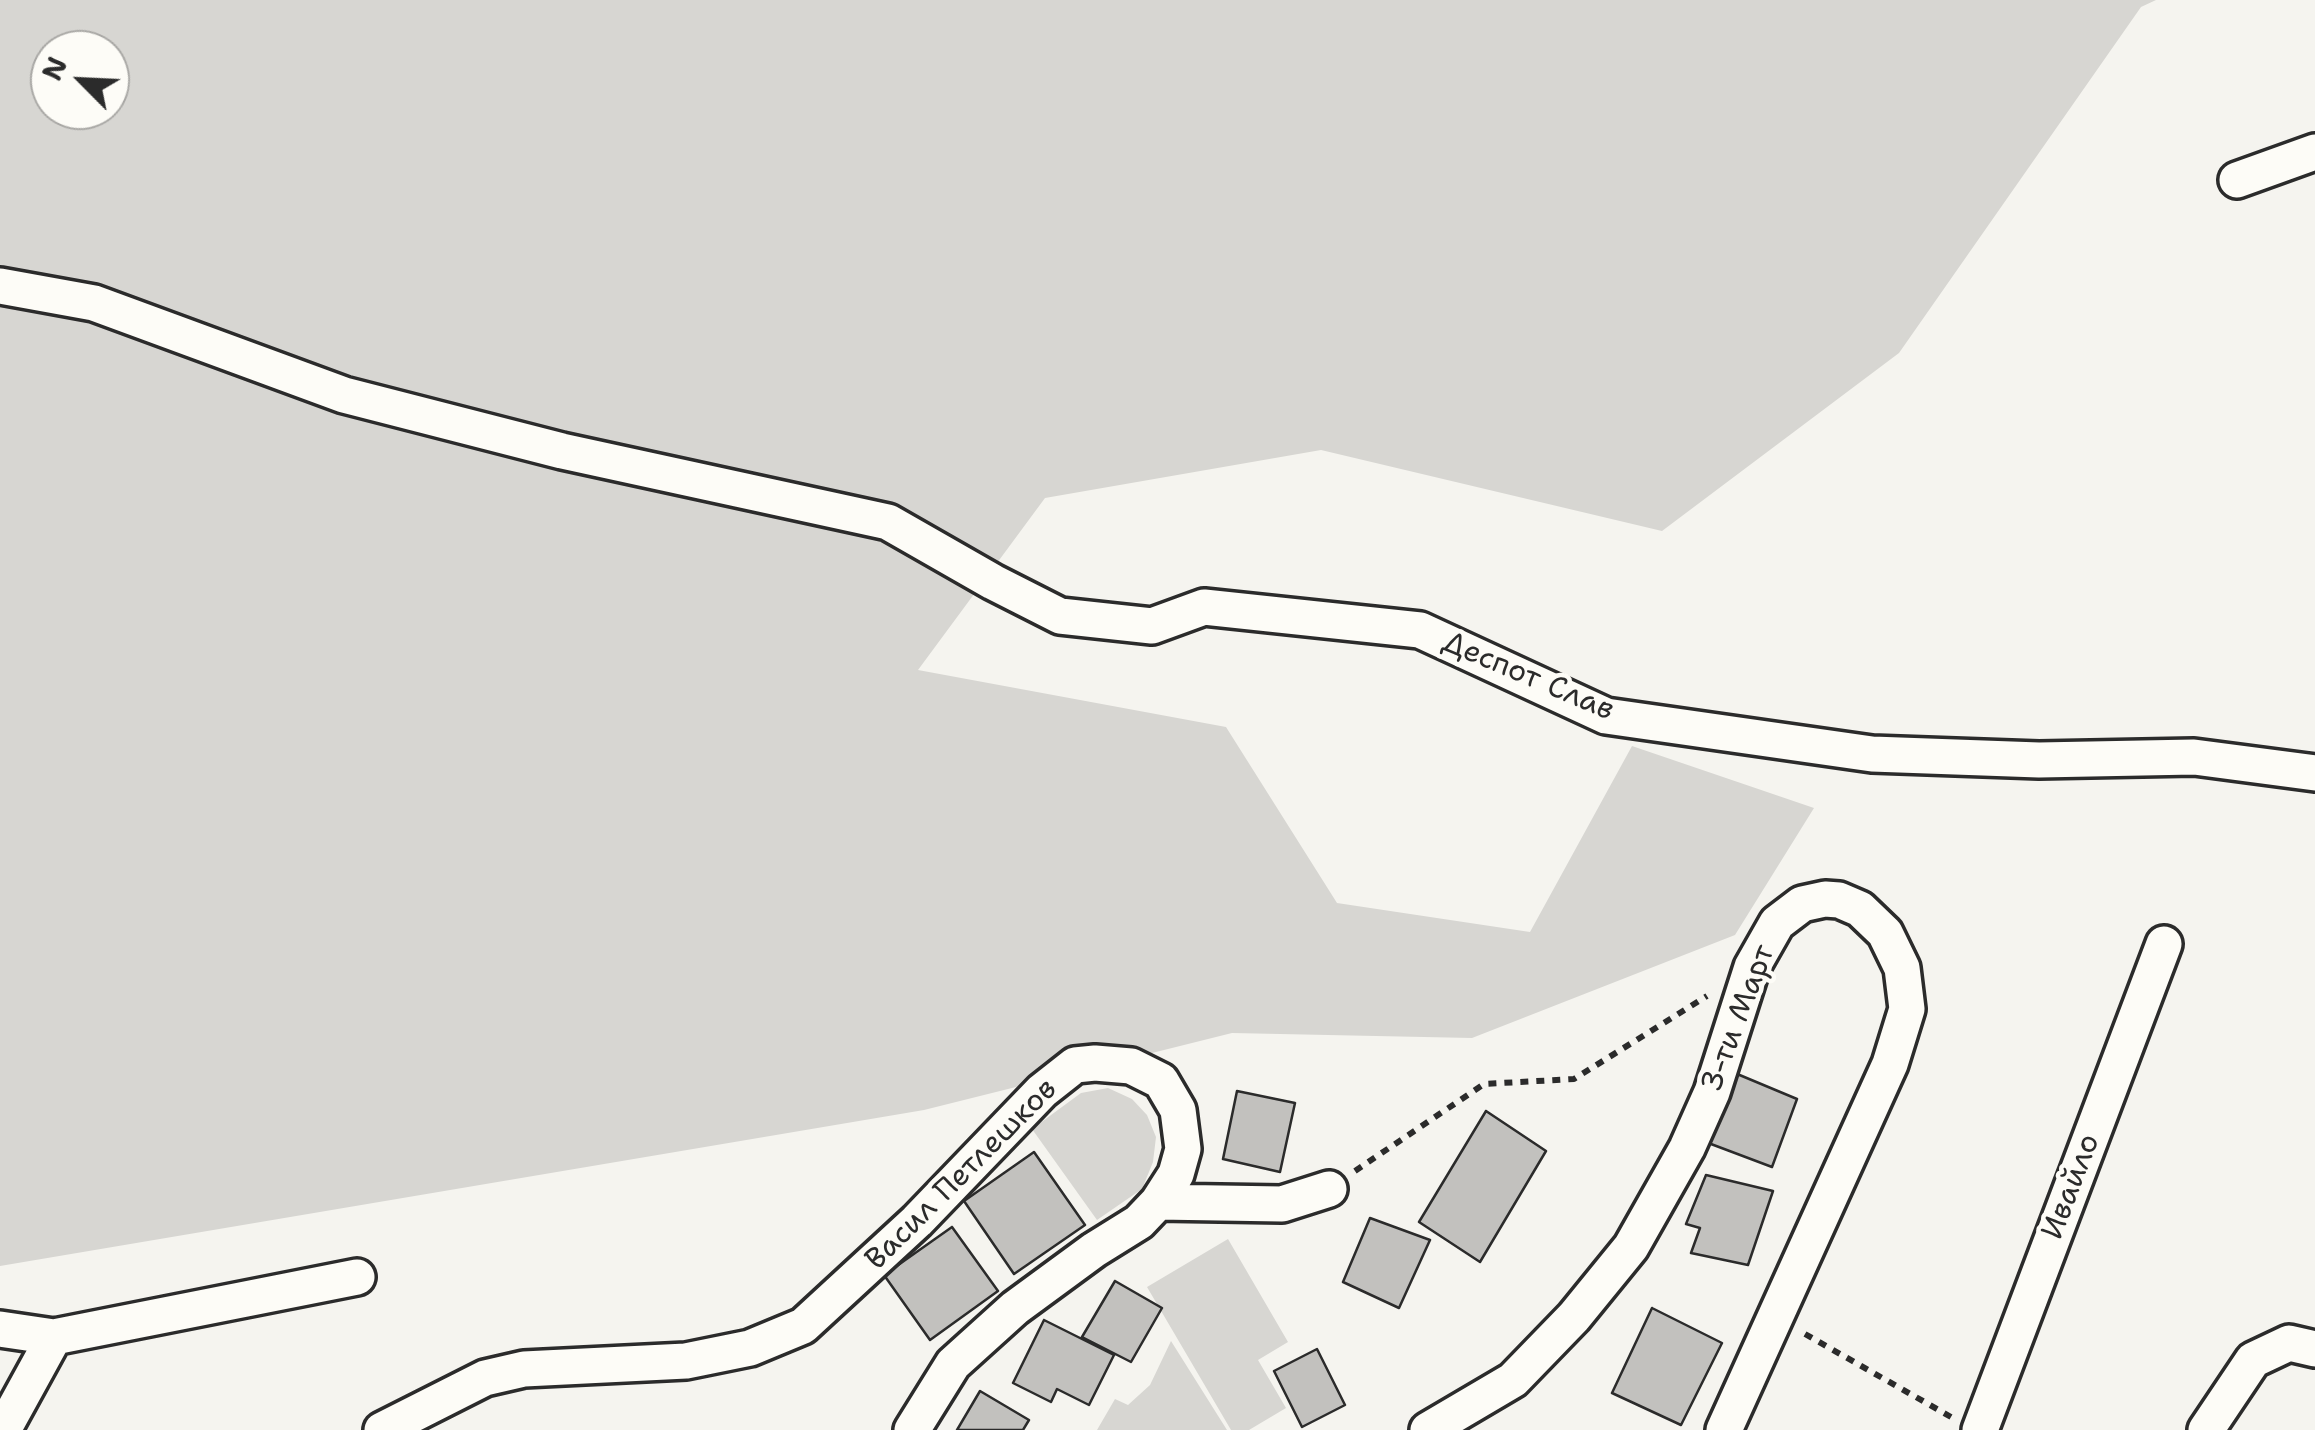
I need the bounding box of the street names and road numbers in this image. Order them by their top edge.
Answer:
street label: Деспот Слав [1437,625,1619,729]
street label: 3-ти Март [1694,940,1784,1098]
street label: Васил Петлешков [859,1072,1065,1278]
street label: Ивайло [2036,1129,2108,1245]

